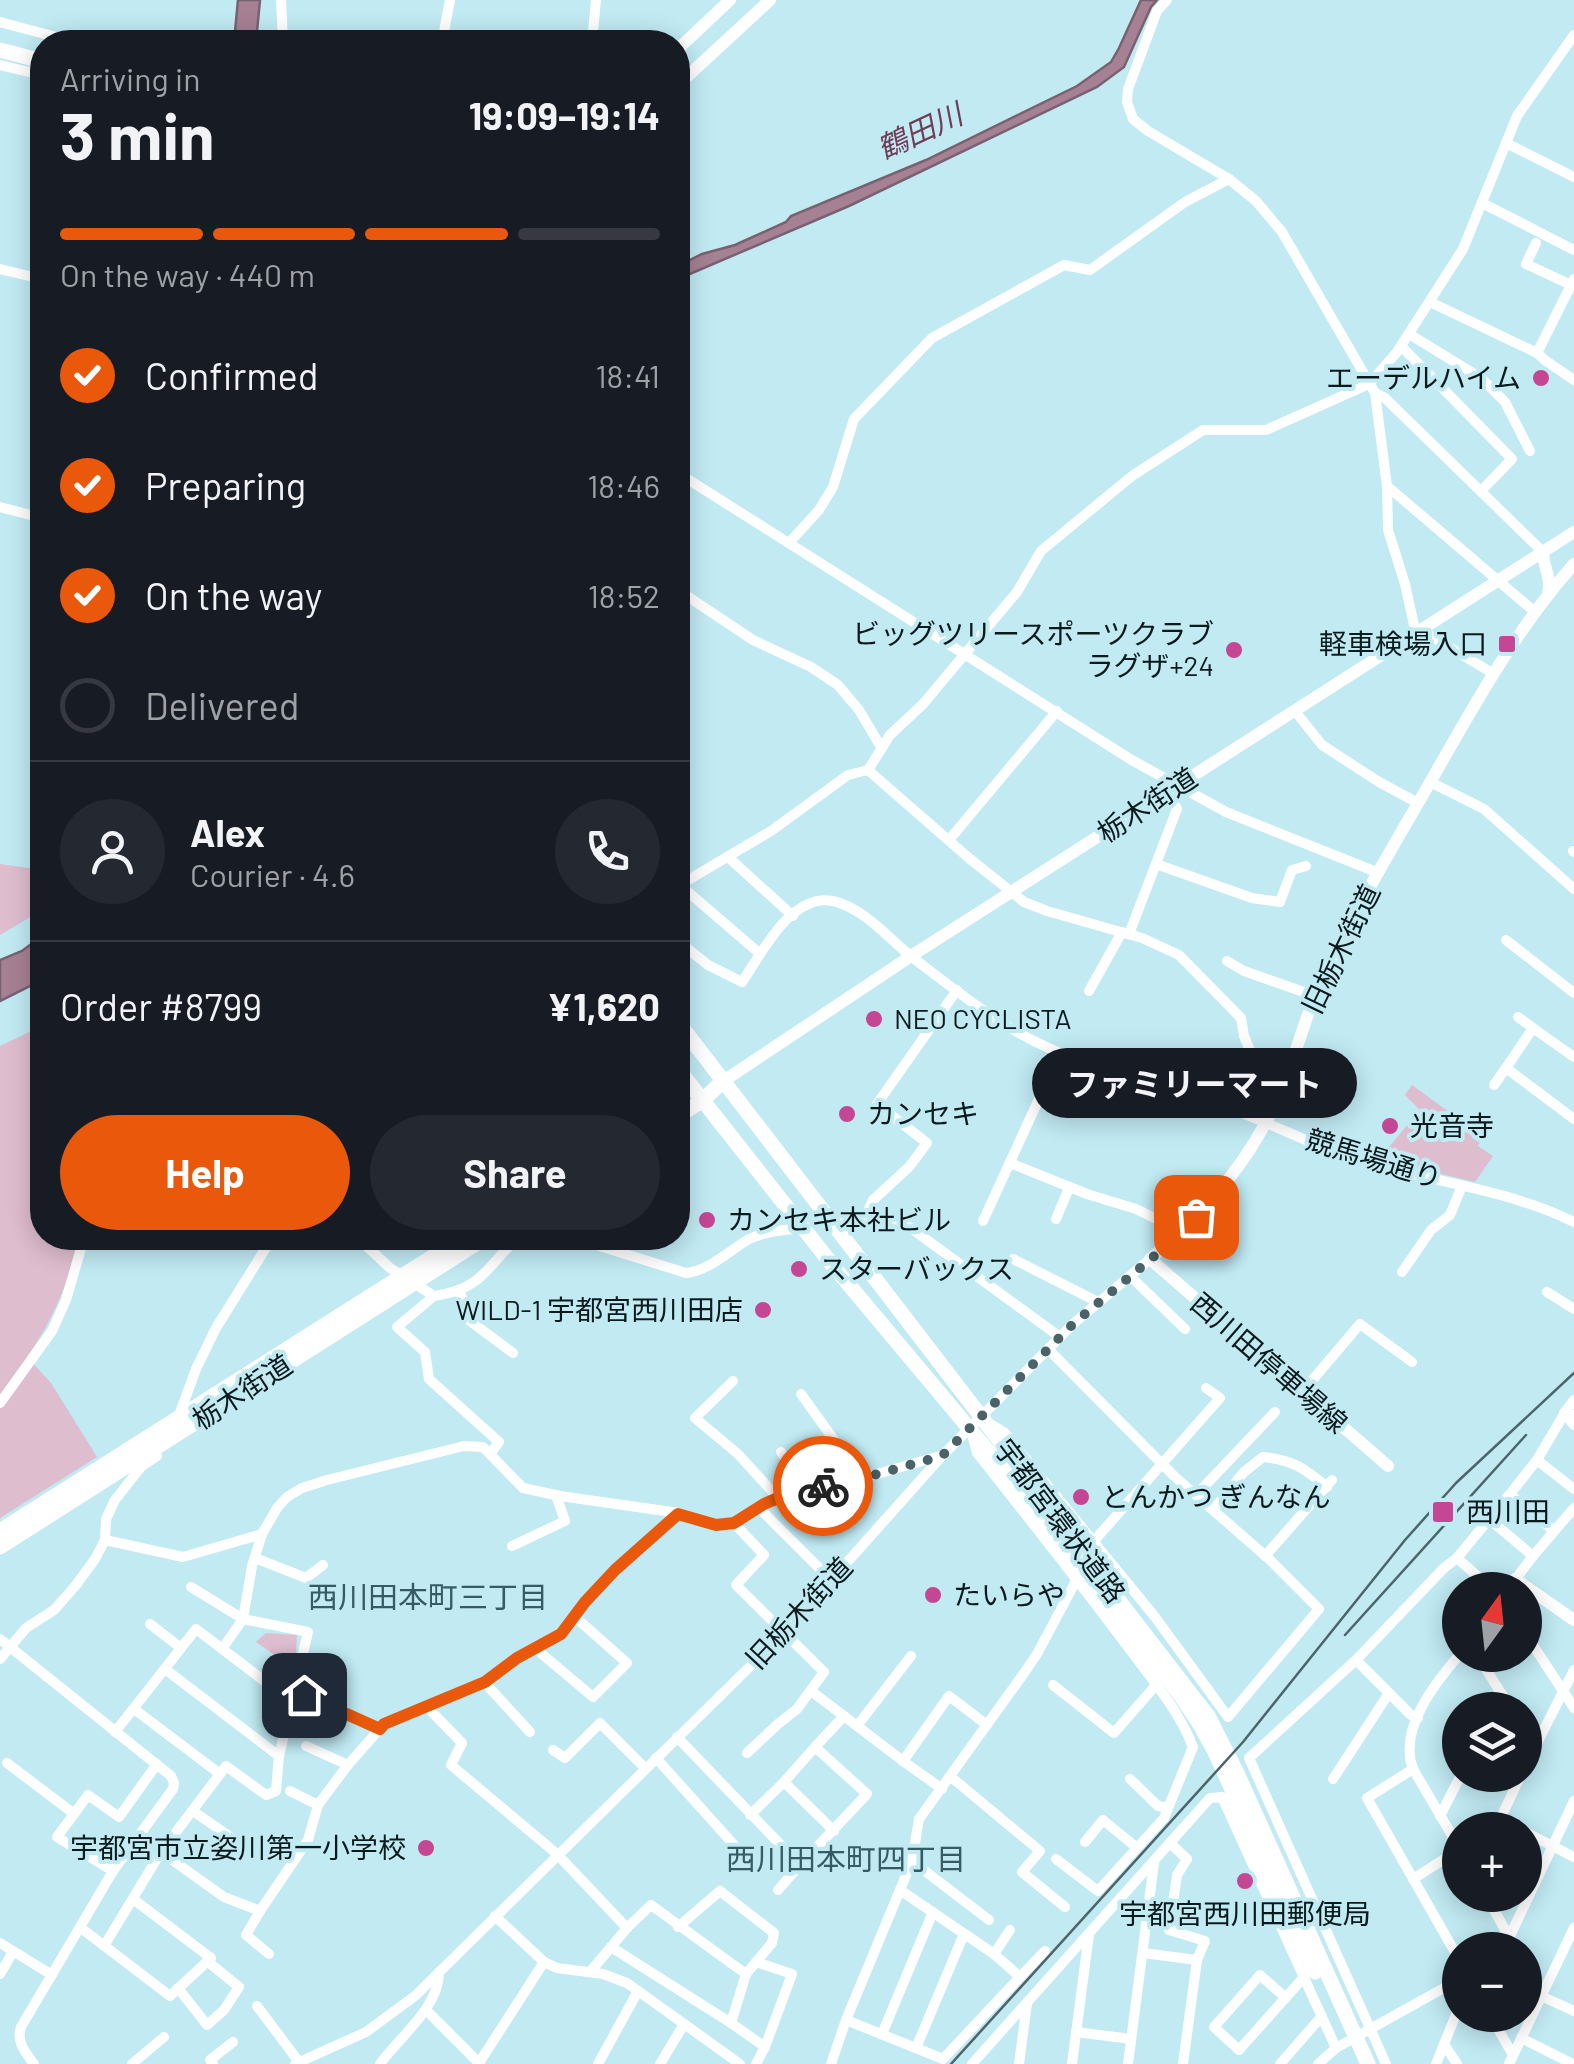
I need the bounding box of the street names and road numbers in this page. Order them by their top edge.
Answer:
street label: 栃木街道 [1090,759,1203,849]
street label: 旧栃木街道 [1294,878,1386,1019]
street label: 競馬場通り [1302,1121,1446,1195]
street label: 西川田停車場線 [1185,1285,1355,1439]
street label: 栃木街道 [185,1346,298,1436]
street label: 宇都宮環状道路 [988,1432,1133,1609]
street label: 旧栃木街道 [738,1550,858,1675]

